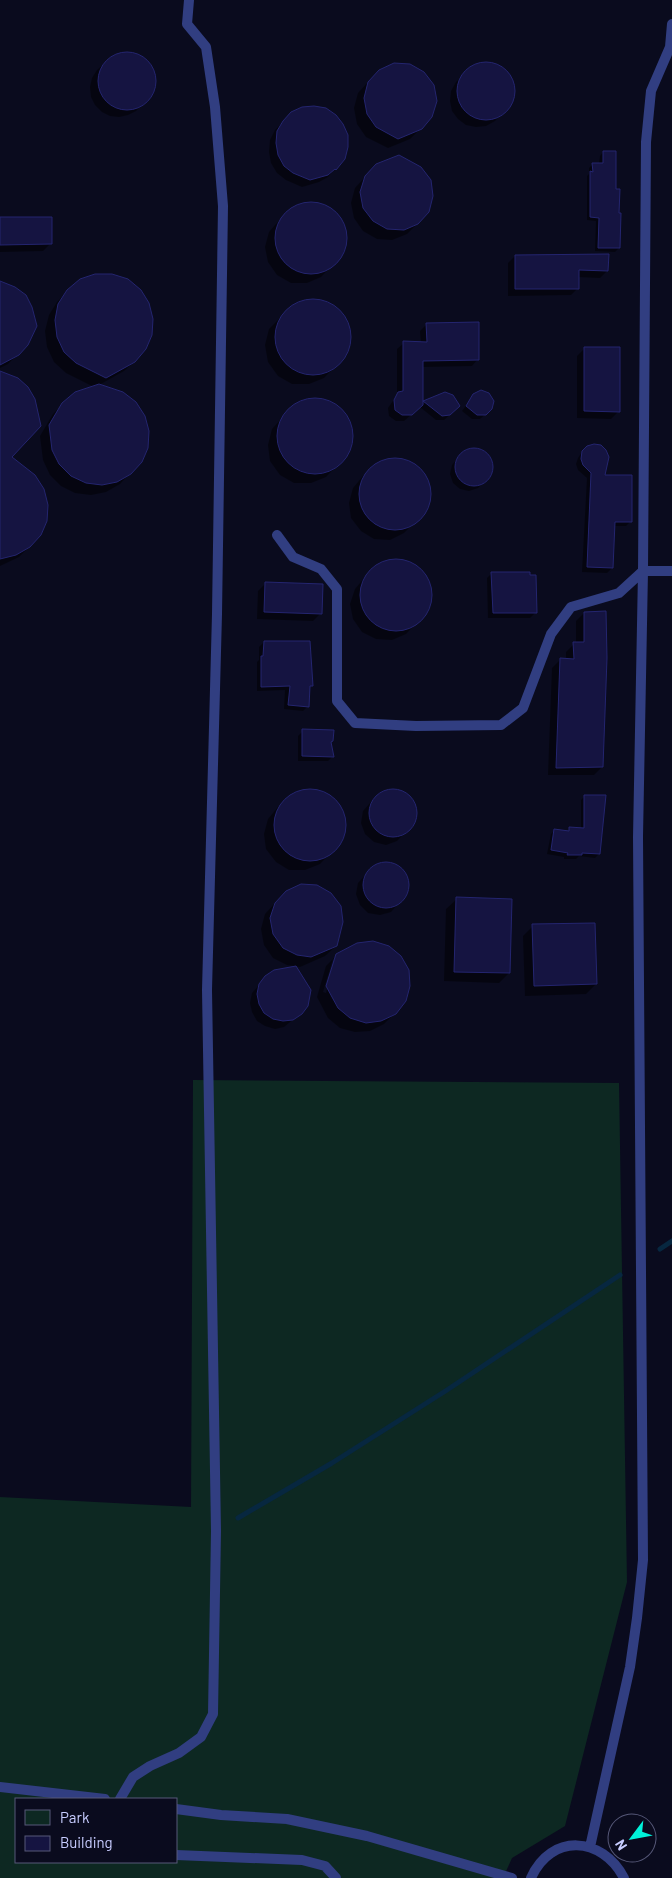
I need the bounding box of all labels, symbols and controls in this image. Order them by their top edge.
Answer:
legend [15,1798,178,1863]
text: Park [60,1808,90,1826]
north arrow [607,1813,657,1863]
text: Building [60,1833,113,1851]
text: N [611,1837,630,1854]

